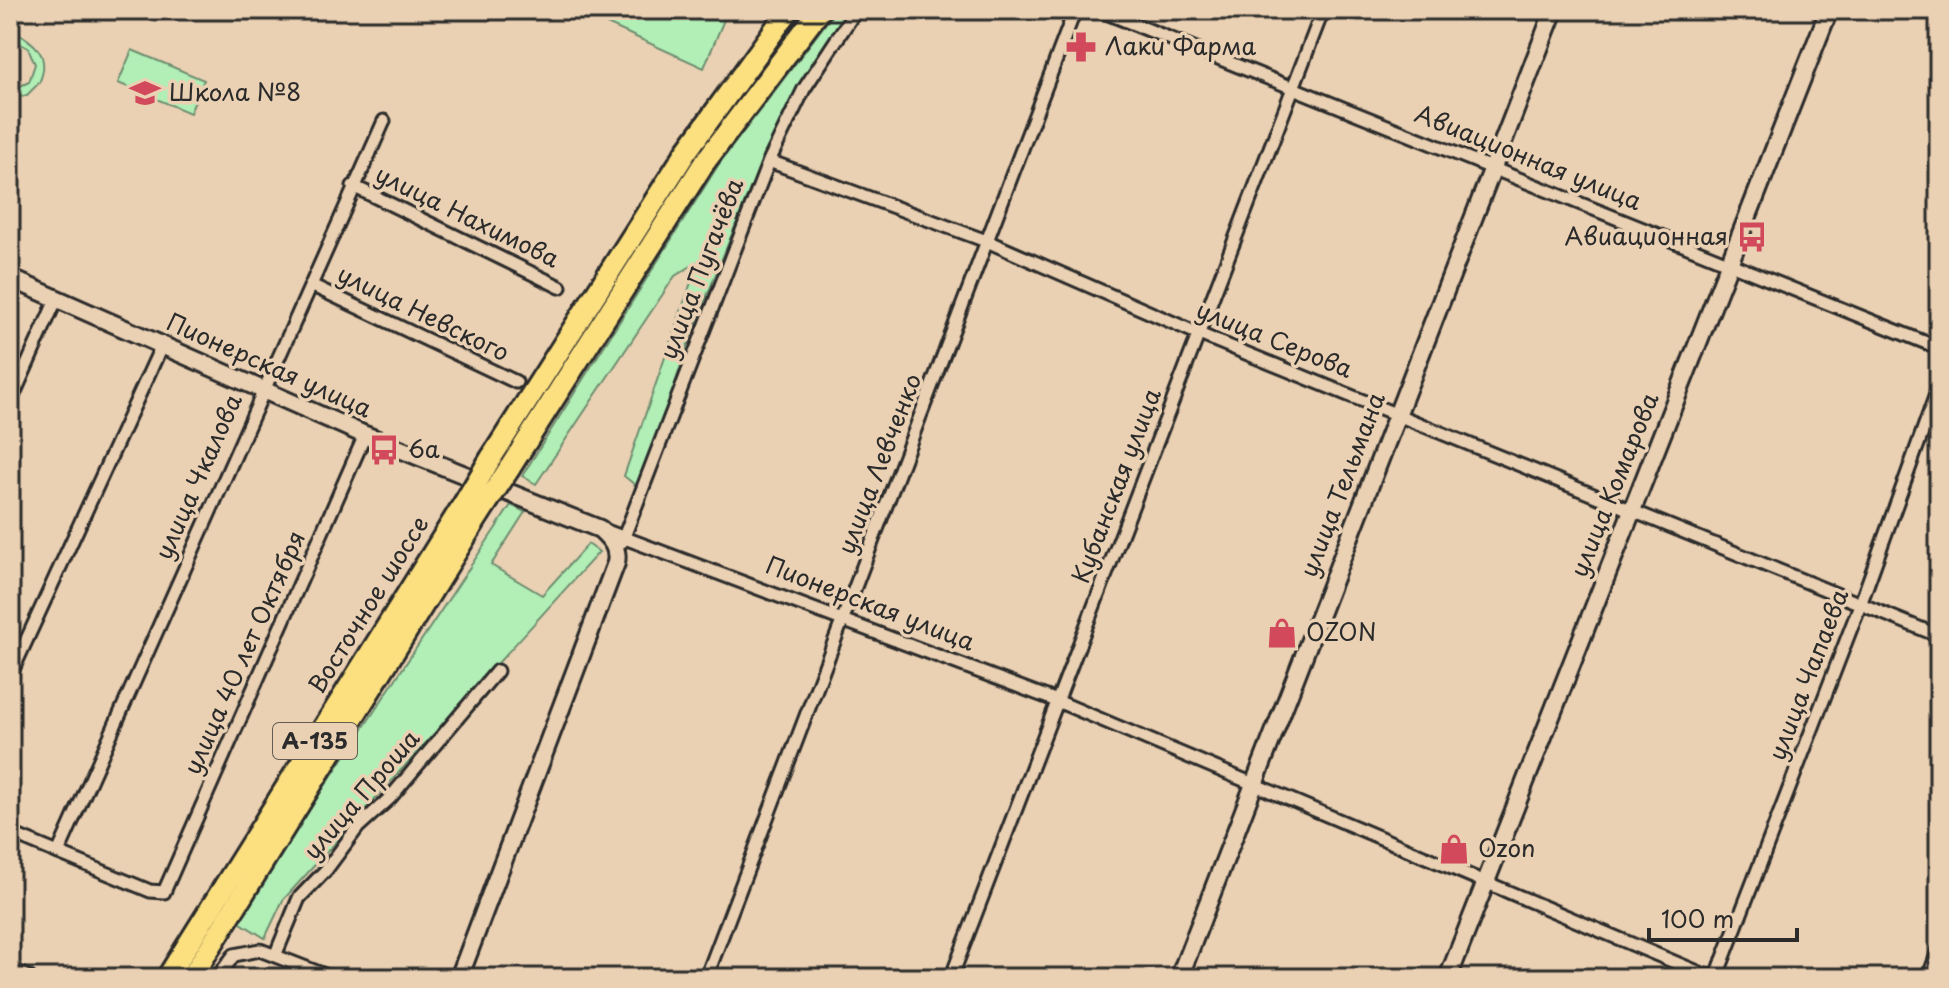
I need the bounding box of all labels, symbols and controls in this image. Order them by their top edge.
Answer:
place label: Лаки Фарма [1105,27,1256,63]
pharmacy icon: Лаки Фарма [1064,30,1098,64]
place label: Школа №8 [169,73,301,109]
school or university icon: Школа №8 [128,76,162,110]
street label: Авиационная улица [1410,94,1648,218]
street label: улица Нахимова [370,155,566,275]
street label: улица Пугачёва [649,172,751,364]
place label: Авиационная [1564,217,1728,253]
bus stop icon: Авиационная [1735,220,1769,254]
street label: улица Невского [332,255,516,369]
street label: улица Серова [1191,290,1358,386]
street label: Пионерская улица [162,303,378,426]
street label: улица Левченко [827,368,929,559]
street label: Кубанская улица [1061,383,1169,588]
street label: улица Чкалова [145,387,250,565]
street label: улица Тельмана [1289,387,1393,582]
street label: улица Комарова [1560,387,1667,582]
place label: 6а [408,430,440,466]
bus stop icon: 6а [367,433,401,467]
street label: Восточное шоссе [298,508,437,700]
street label: улица 40 лет Октября [173,525,313,780]
street label: Пионерская улица [761,546,980,659]
street label: улица Чапаева [1758,583,1856,765]
place label: OZON [1306,613,1376,649]
shop icon: OZON [1265,616,1299,650]
street label: улица Проша [294,721,427,867]
road number: А-135 [273,723,357,759]
place label: Ozon [1478,829,1535,865]
shop icon: Ozon [1437,832,1471,866]
scale bar [1649,892,1797,942]
text: 100 m [1661,900,1734,936]

